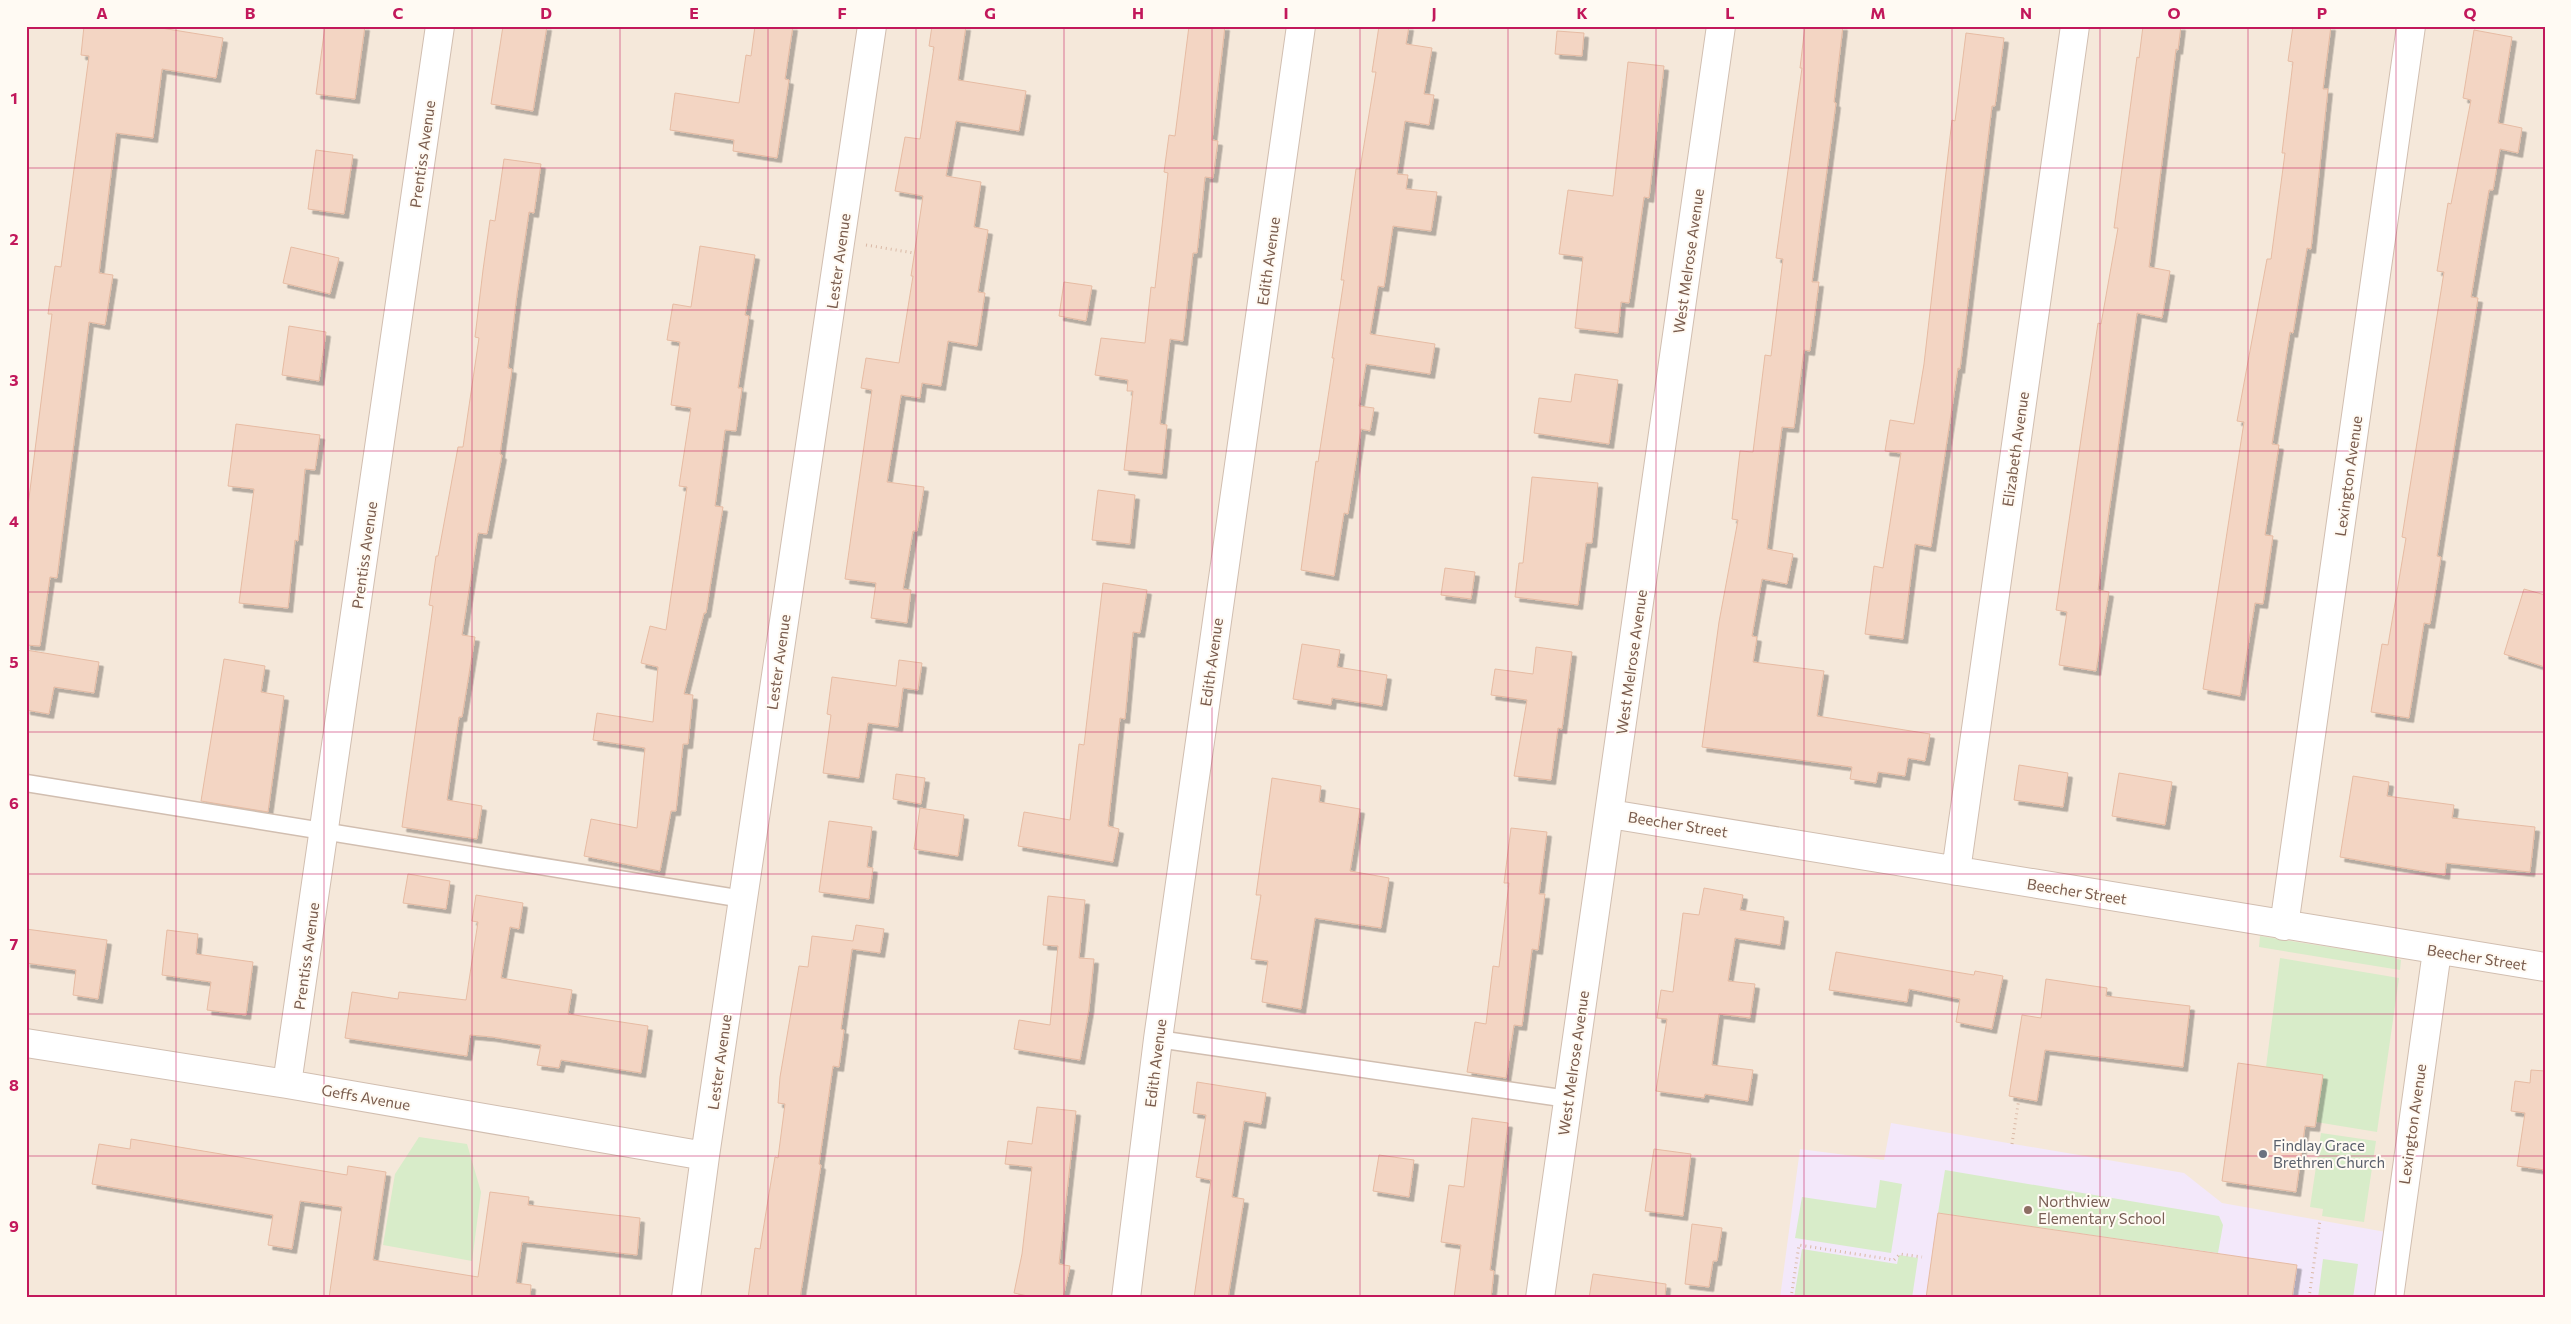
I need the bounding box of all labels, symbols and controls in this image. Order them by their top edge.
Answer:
text: A [96,3,108,22]
text: B [245,3,256,22]
text: C [393,3,404,22]
text: D [540,3,552,22]
text: E [689,3,699,22]
text: F [837,3,847,22]
text: G [984,3,996,22]
text: H [1132,3,1144,22]
text: I [1283,3,1289,22]
text: J [1431,3,1437,22]
text: K [1576,3,1588,22]
text: L [1725,3,1735,22]
text: M [1870,3,1886,22]
text: N [2020,3,2032,22]
text: O [2167,3,2181,22]
text: P [2317,3,2327,22]
text: Q [2463,3,2477,22]
text: 1 [10,88,18,107]
street label: Prentiss Avenue [406,99,438,209]
street label: West Melrose Avenue [1669,187,1707,335]
street label: Lester Avenue [822,212,854,310]
street label: Edith Avenue [1253,216,1283,306]
text: 2 [9,229,19,248]
text: 3 [9,370,19,389]
street label: Elizabeth Avenue [1998,390,2032,508]
street label: Lexington Avenue [2331,414,2365,537]
street label: Prentiss Avenue [348,500,380,610]
text: 4 [9,511,19,530]
street label: West Melrose Avenue [1612,588,1650,736]
street label: Lester Avenue [762,613,794,711]
street label: Edith Avenue [1196,617,1226,707]
text: 5 [9,652,19,671]
text: 6 [9,793,19,812]
street label: Beecher Street [1627,807,1729,841]
street label: Beecher Street [2026,874,2128,908]
street label: Prentiss Avenue [290,901,322,1011]
text: 7 [10,934,19,953]
street label: Beecher Street [2426,940,2528,974]
street label: West Melrose Avenue [1554,989,1592,1137]
street label: Lester Avenue [703,1013,735,1111]
street label: Edith Avenue [1141,1018,1169,1108]
street label: Lexington Avenue [2395,1062,2429,1185]
text: 8 [9,1075,19,1094]
street label: Geffs Avenue [320,1080,412,1114]
place label: Findlay Grace Brethren Church [2273,1136,2385,1171]
marker: Findlay Grace Brethren Church [2257,1148,2269,1160]
place label: Northview Elementary School [2038,1192,2165,1227]
marker: Northview Elementary School [2022,1204,2034,1216]
text: 9 [9,1216,19,1235]

